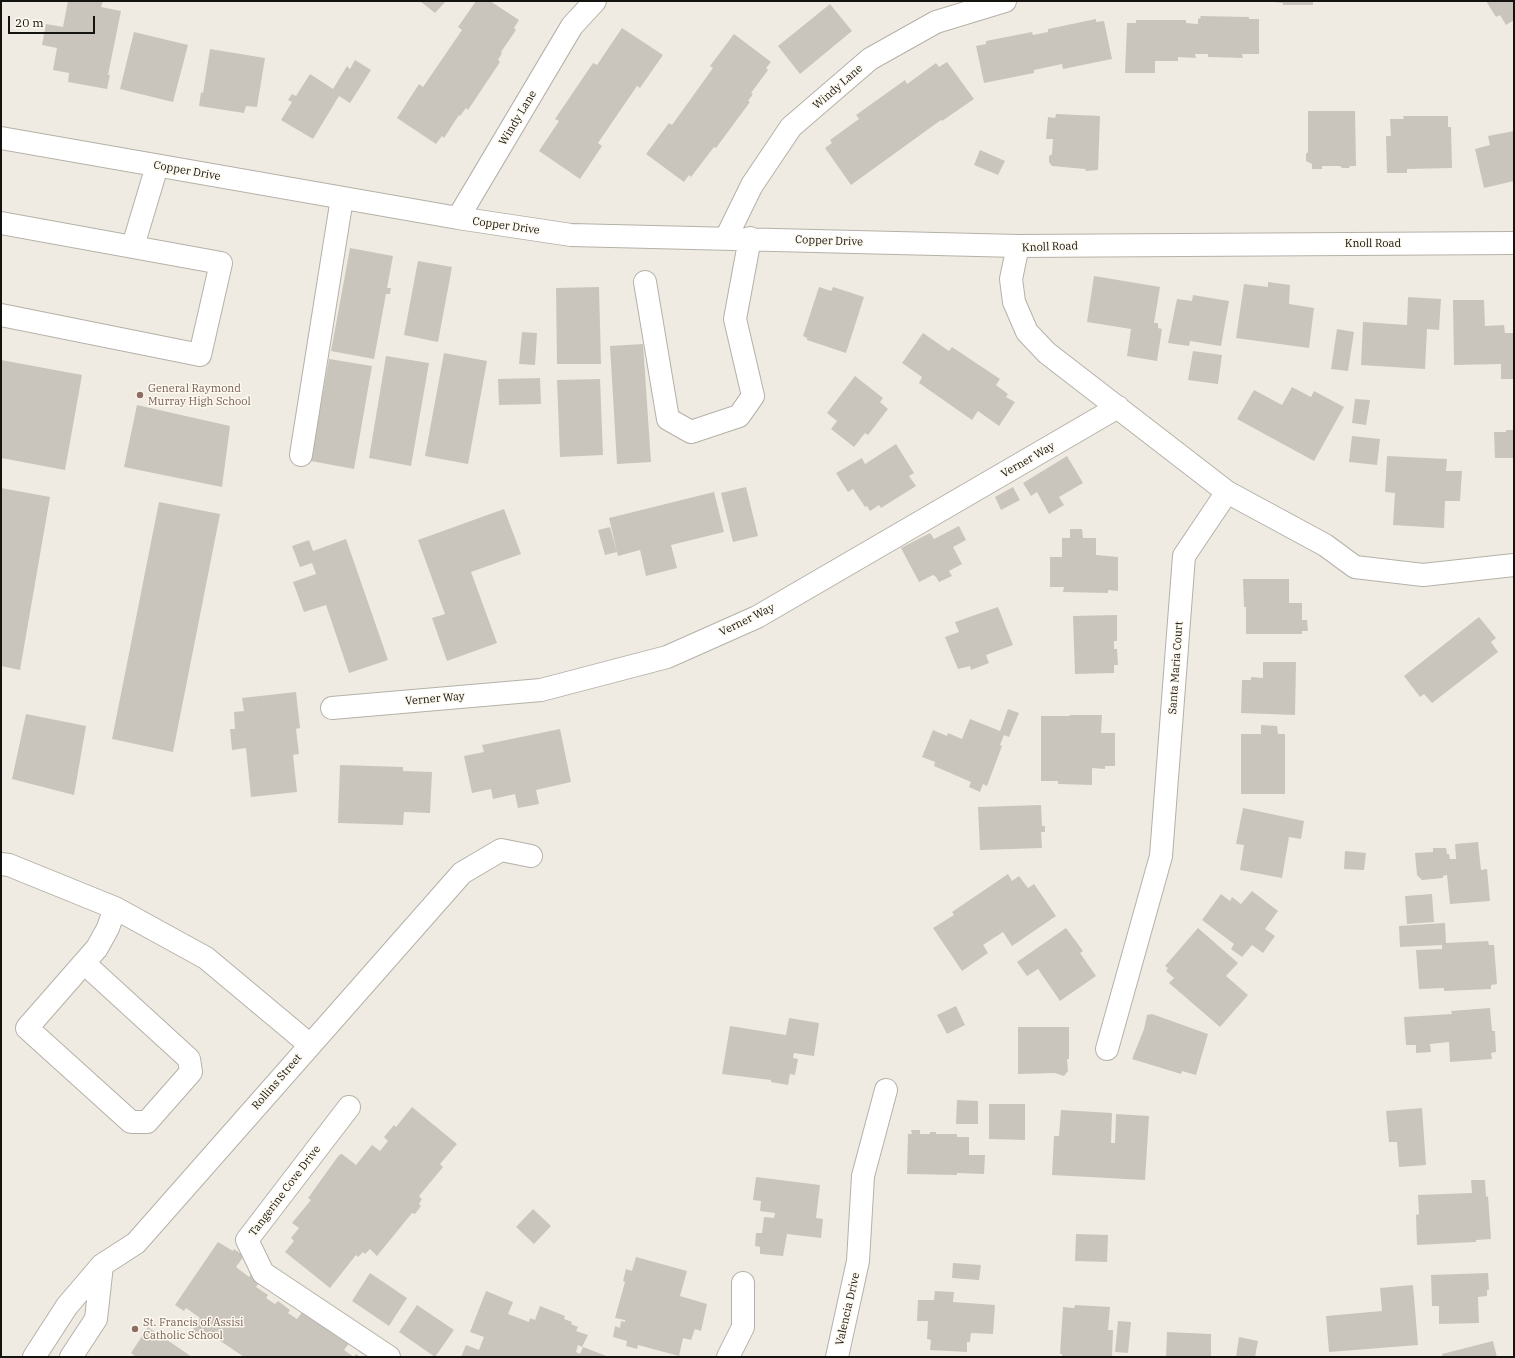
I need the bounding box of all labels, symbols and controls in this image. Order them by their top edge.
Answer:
scale bar [10,8,97,34]
text: 20 m [15,15,44,30]
street label: Windy Lane [810,62,866,112]
street label: Windy Lane [496,88,540,148]
street label: Copper Drive [152,159,222,183]
street label: Copper Drive [471,215,541,237]
street label: Copper Drive [795,233,863,249]
street label: Knoll Road [1345,237,1401,251]
street label: Knoll Road [1022,239,1078,255]
place label: General Raymond Murray High School [148,382,251,408]
marker: General Raymond Murray High School [135,390,145,400]
street label: Verner Way [999,439,1057,481]
street label: Verner Way [717,601,777,639]
street label: Santa Maria Court [1166,621,1186,715]
street label: Verner Way [405,690,465,708]
street label: Rollins Street [249,1052,305,1112]
street label: Tangerine Cove Drive [246,1143,324,1239]
street label: Valencia Drive [833,1271,863,1347]
place label: St. Francis of Assisi Catholic School [143,1316,244,1342]
marker: St. Francis of Assisi Catholic School [130,1324,140,1334]

